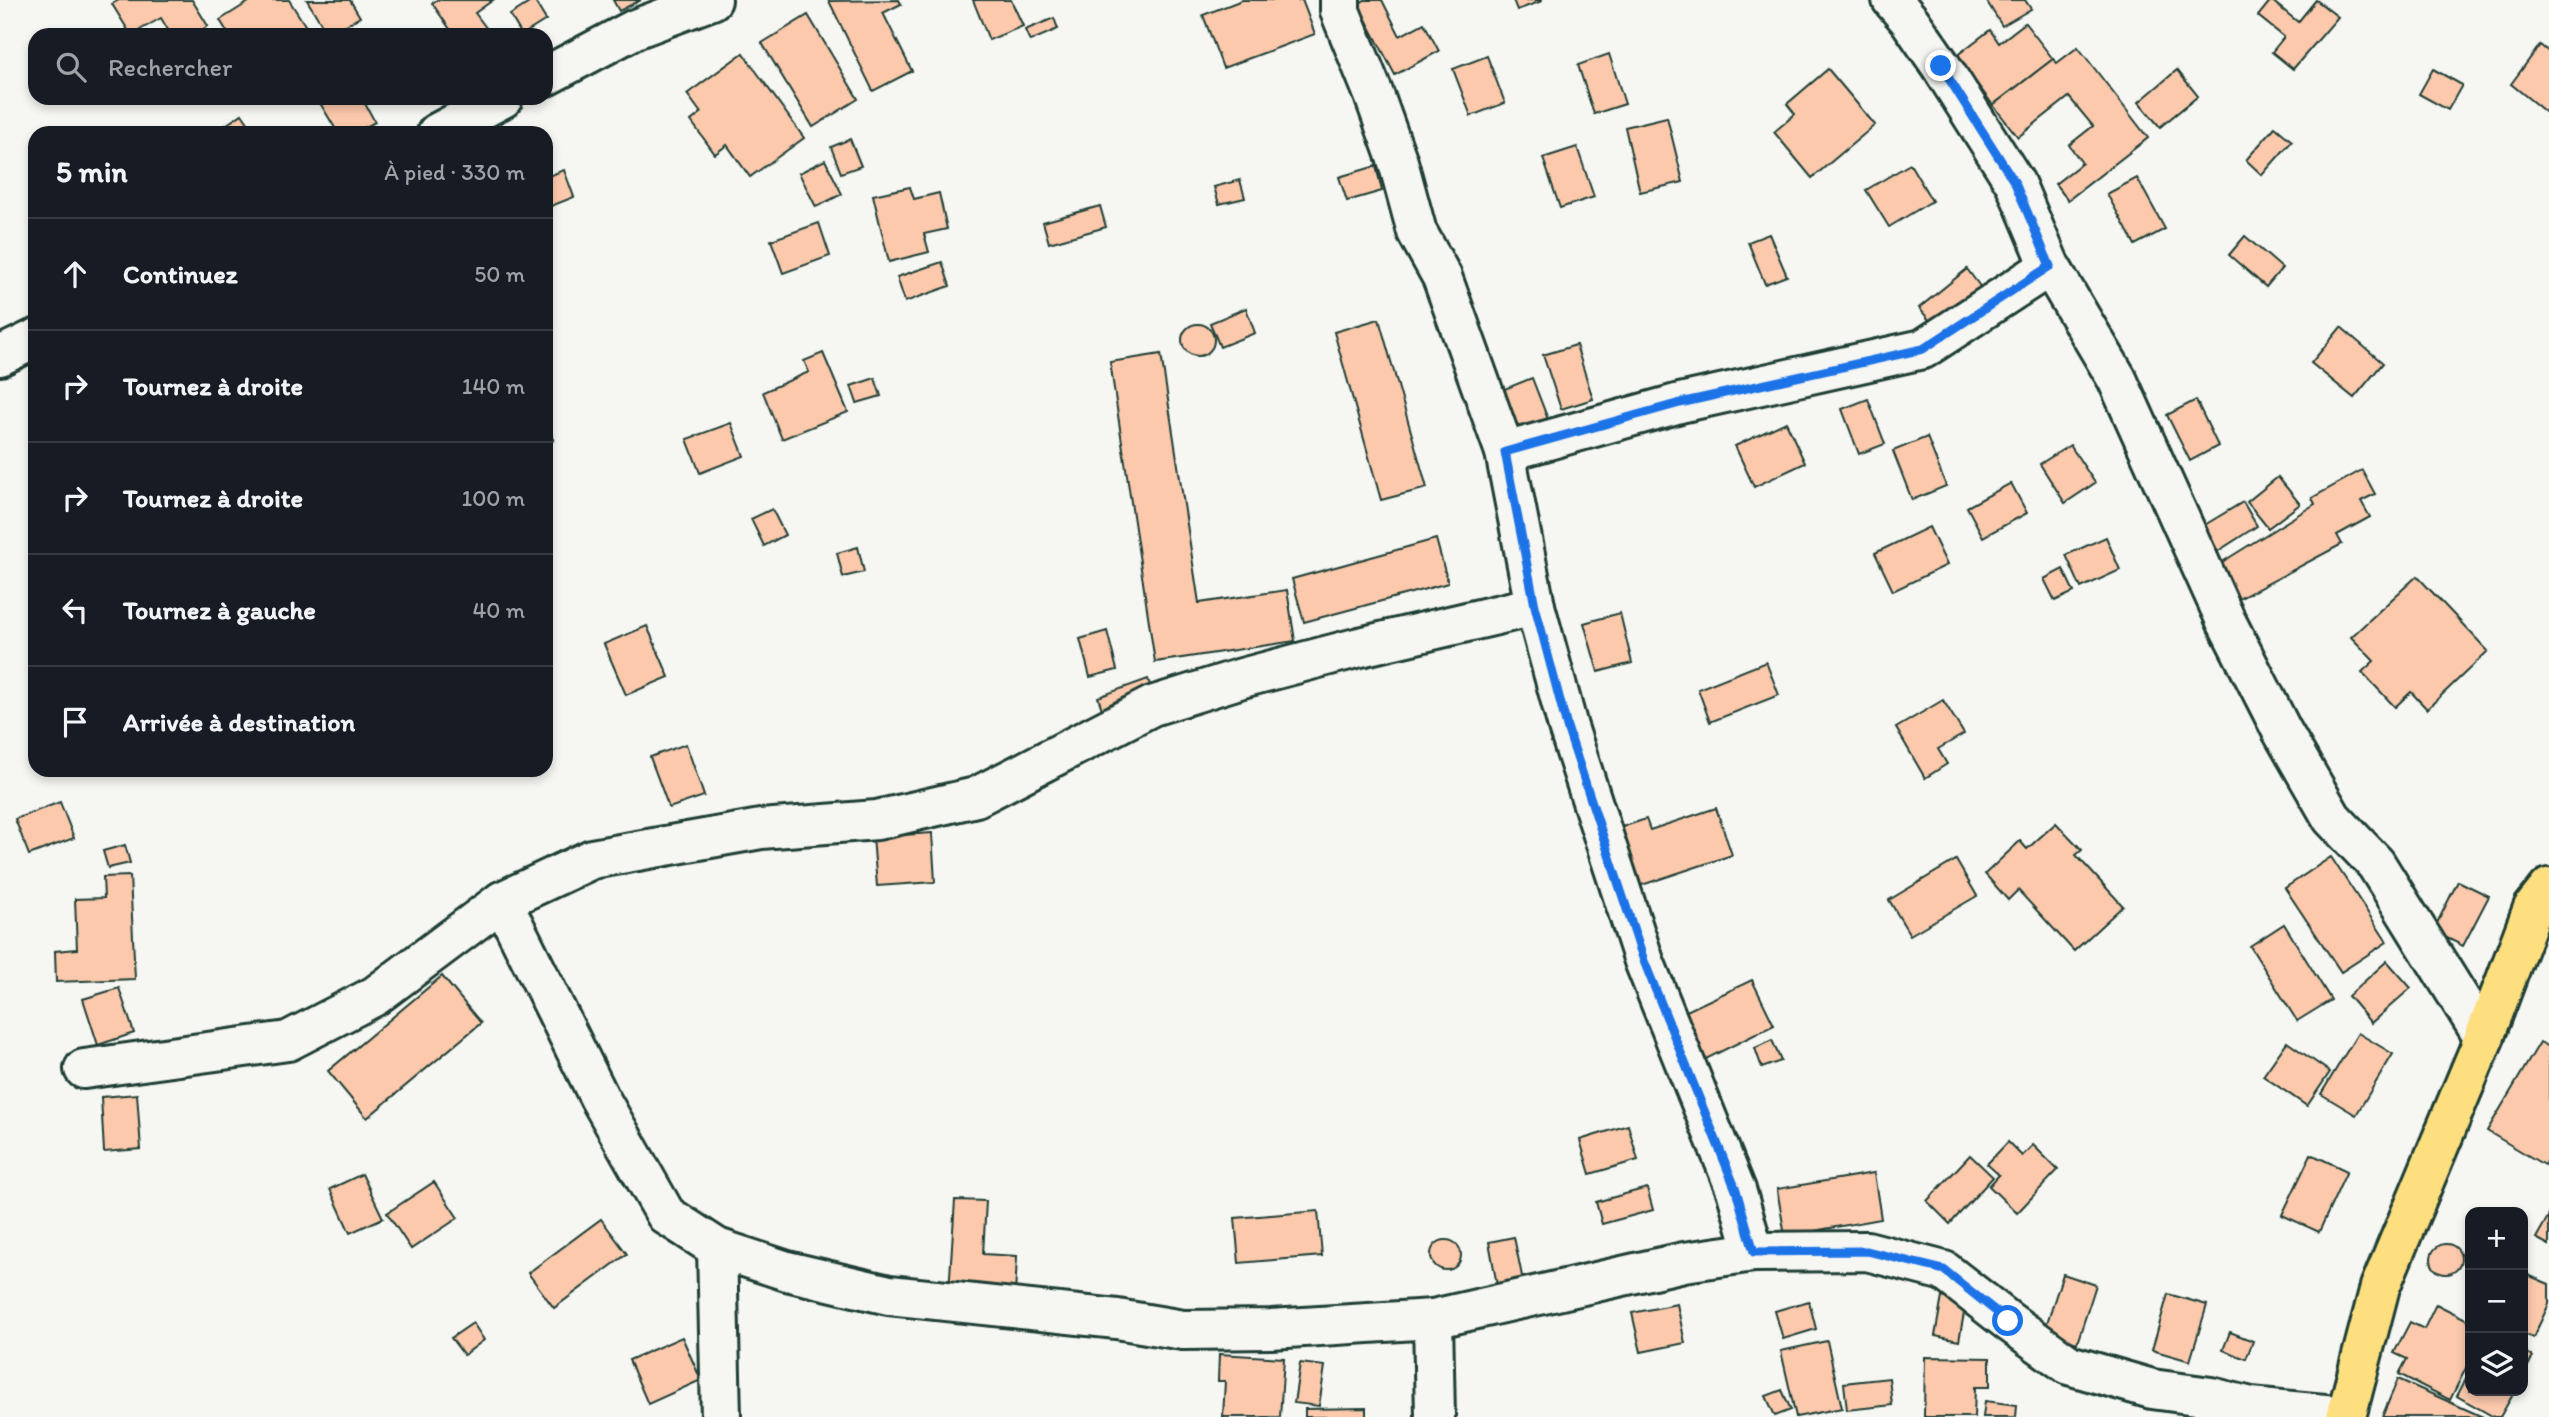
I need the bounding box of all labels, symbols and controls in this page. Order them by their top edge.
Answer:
search box [28,28,553,105]
icon: search [52,48,90,86]
route end [1925,50,1956,81]
text: Rechercher [108,51,232,83]
text: 5 min [56,153,127,190]
text: À pied · 330 m [384,158,525,186]
icon: ahead [56,255,94,293]
text: Continuez [123,258,238,290]
text: 50 m [474,260,525,288]
icon: right [56,367,94,405]
text: Tournez à droite [123,370,303,402]
text: 140 m [462,372,525,400]
icon: right [56,479,94,517]
text: Tournez à droite [123,482,303,514]
text: 100 m [461,484,525,512]
icon: left [56,591,94,629]
text: Tournez à gauche [123,594,316,626]
text: 40 m [472,596,525,624]
icon: arrive [56,703,94,741]
text: Arrivée à destination [123,706,355,738]
map controls [2465,1207,2528,1396]
button: + [2465,1207,2528,1270]
button: − [2465,1270,2528,1333]
route start [1992,1305,2023,1336]
button: layers [2465,1333,2528,1396]

